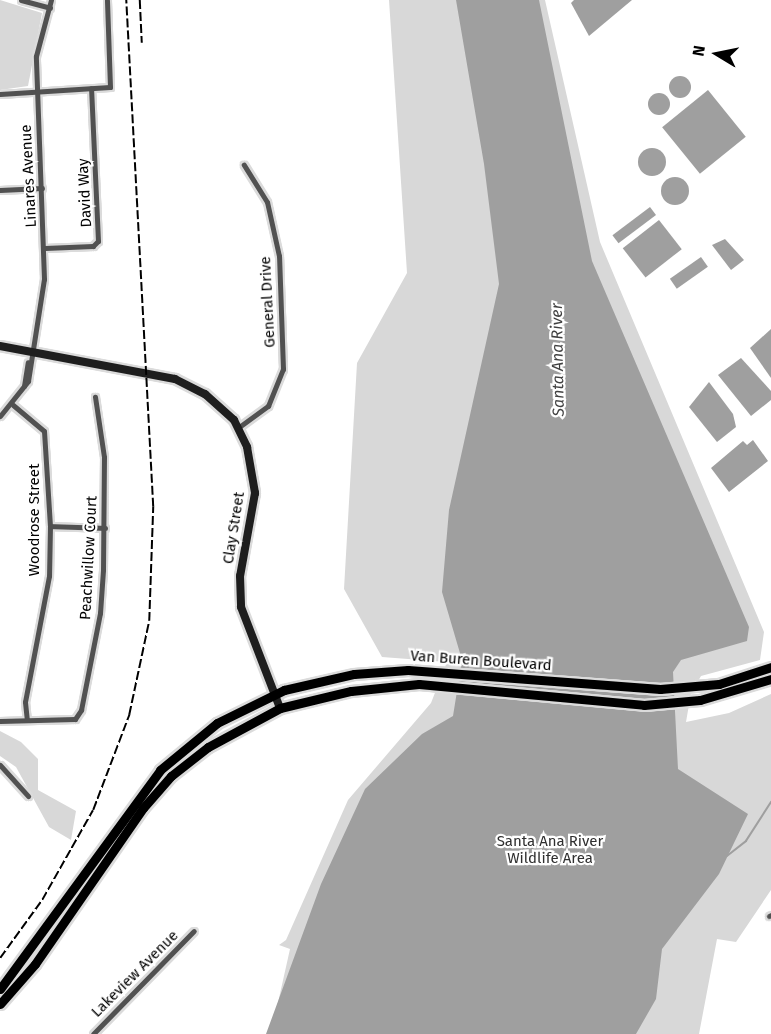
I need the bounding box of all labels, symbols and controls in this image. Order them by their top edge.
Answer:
north arrow [687,24,747,84]
text: N [689,44,709,58]
street label: Linares Avenue [17,124,41,228]
street label: David Way [74,158,96,228]
street label: General Drive [257,256,279,348]
water label: Santa Ana River [547,303,569,417]
street label: Woodrose Street [26,464,44,576]
street label: Clay Street [219,491,249,565]
street label: Peachwillow Court [77,495,101,621]
street label: Van Buren Boulevard [410,647,552,675]
park label: Santa Ana River Wildlife Area [497,832,603,867]
street label: Lakeview Avenue [88,927,182,1021]

